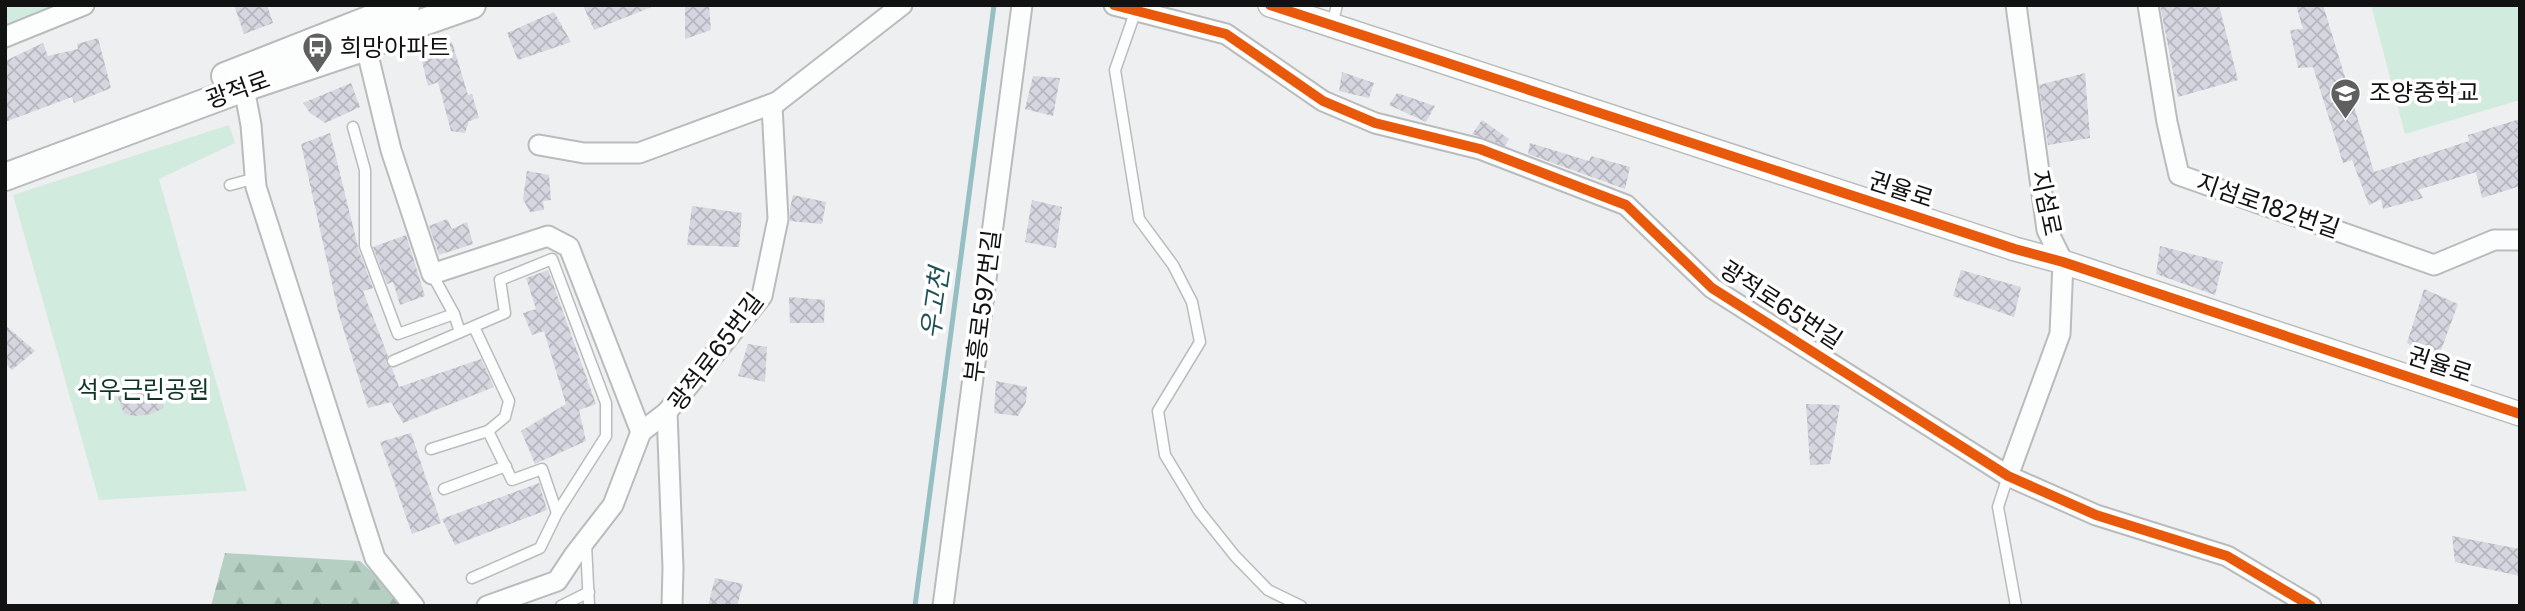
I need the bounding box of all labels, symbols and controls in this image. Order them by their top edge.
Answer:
bus stop icon: 희망아파트 [300,31,334,75]
place label: 희망아파트 [340,33,450,62]
street label: 광적로 [202,65,274,114]
school or university icon: 조양중학교 [2329,76,2363,120]
place label: 조양중학교 [2369,78,2479,107]
street label: 권율로 [1865,165,1937,214]
street label: 지섬로 [2025,167,2068,238]
street label: 지섬로182번길 [2193,167,2344,244]
street label: 부흥로597번길 [959,228,1006,384]
street label: 광적로65번길 [1715,254,1848,355]
water label: 우고천 [914,262,955,341]
street label: 광적로65번길 [662,287,769,416]
street label: 권율로 [2404,340,2476,389]
park label: 석우근린공원 [77,375,209,404]

